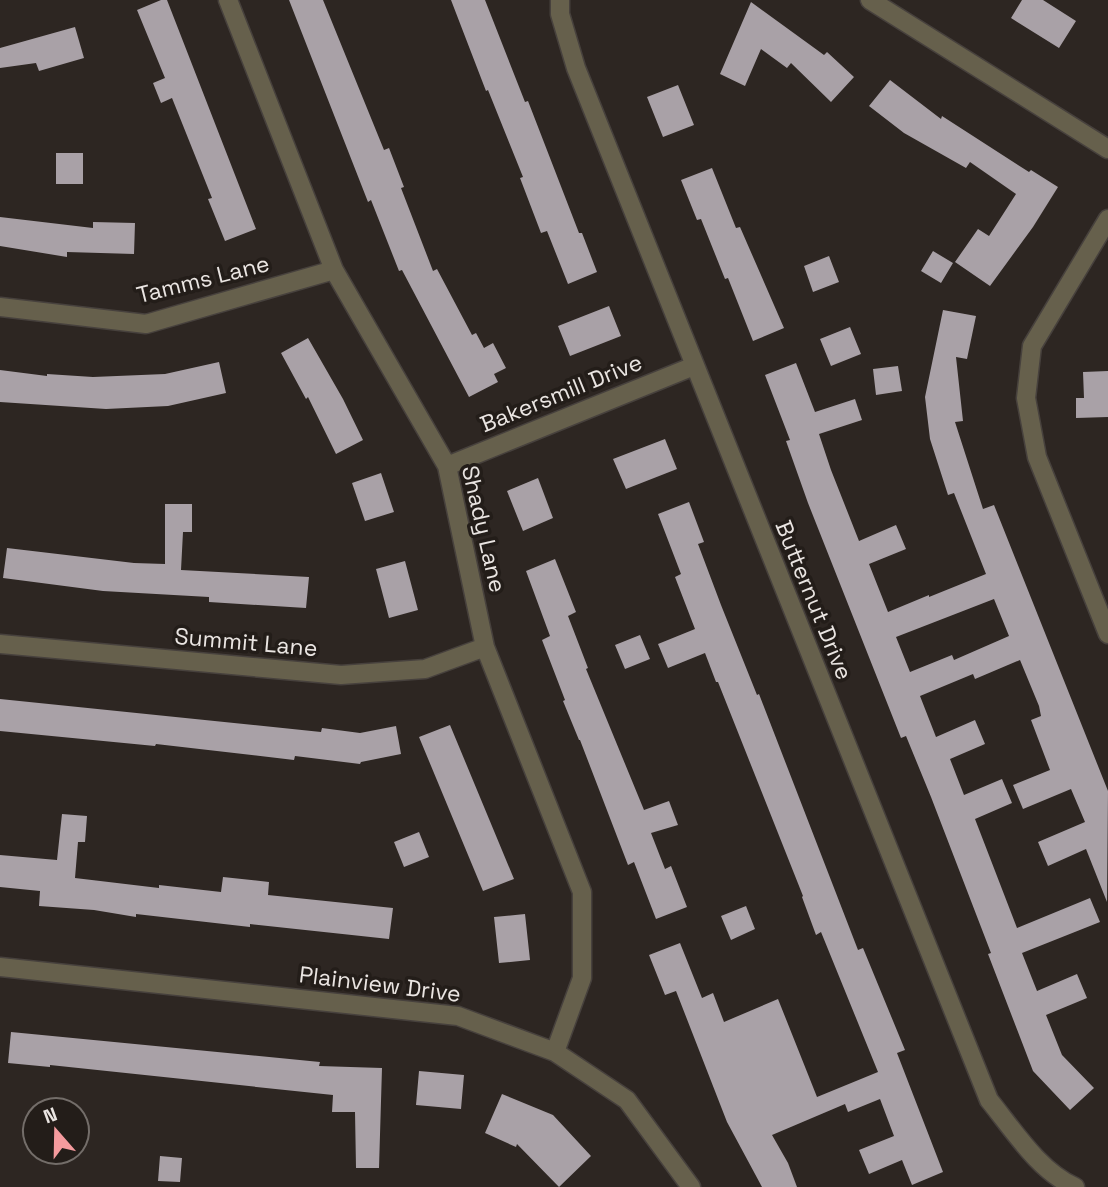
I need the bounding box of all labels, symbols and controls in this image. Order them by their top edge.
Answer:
street label: Tamms Lane [133,248,273,310]
street label: Bakersmill Drive [476,347,646,439]
street label: Shady Lane [455,463,513,595]
street label: Butternut Drive [768,516,860,684]
street label: Summit Lane [173,621,319,663]
street label: Plainview Drive [297,959,463,1009]
north arrow [21,1096,91,1166]
text: N [40,1102,61,1129]

